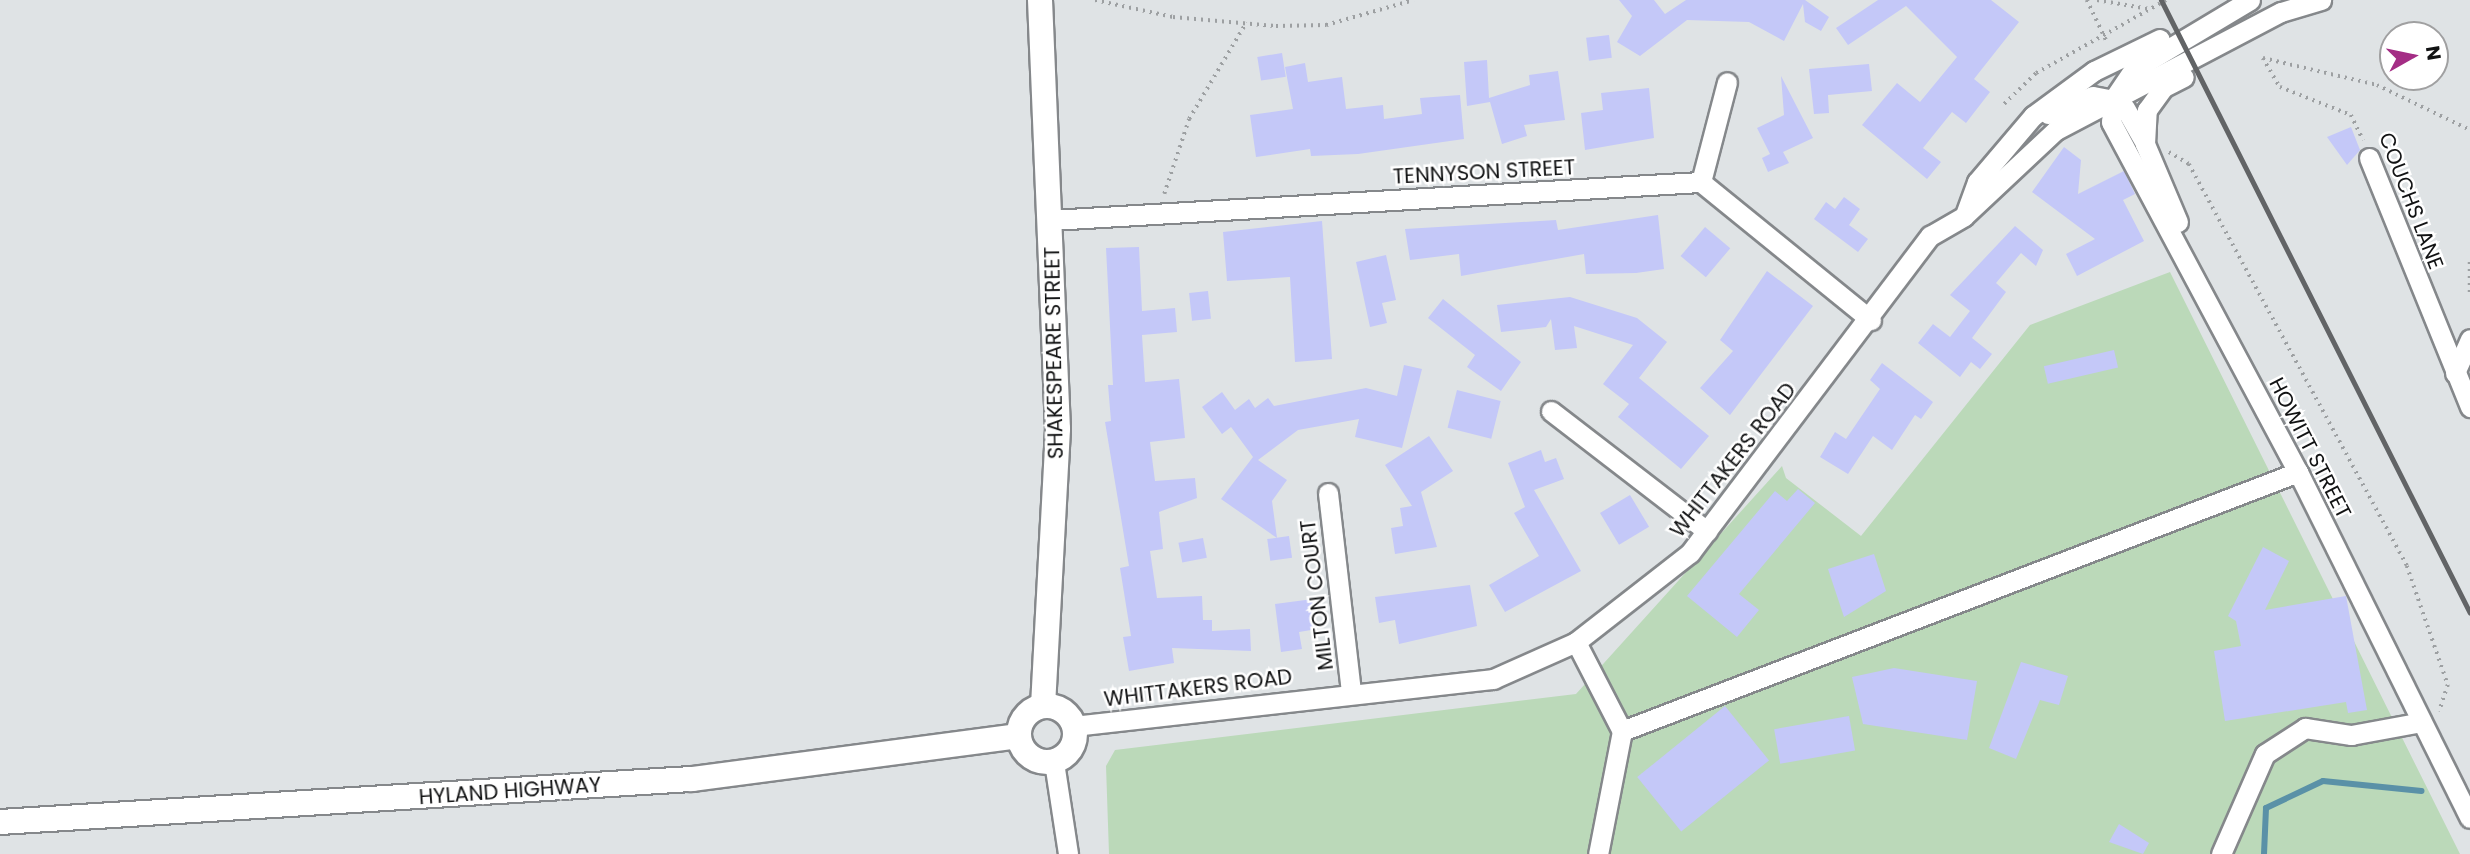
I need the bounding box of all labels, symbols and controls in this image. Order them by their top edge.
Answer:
north arrow [2379,21,2449,91]
text: N [2419,44,2448,62]
street label: COUCHS LANE [2373,129,2449,273]
street label: TENNYSON STREET [1392,155,1576,189]
street label: SHAKESPEARE STREET [1040,247,1068,459]
street label: HOWITT STREET [2264,373,2356,523]
street label: WHITTAKERS ROAD [1665,378,1801,542]
street label: MILTON COURT [1295,518,1339,672]
street label: WHITTAKERS ROAD [1102,664,1294,712]
street label: HYLAND HIGHWAY [418,772,602,810]

